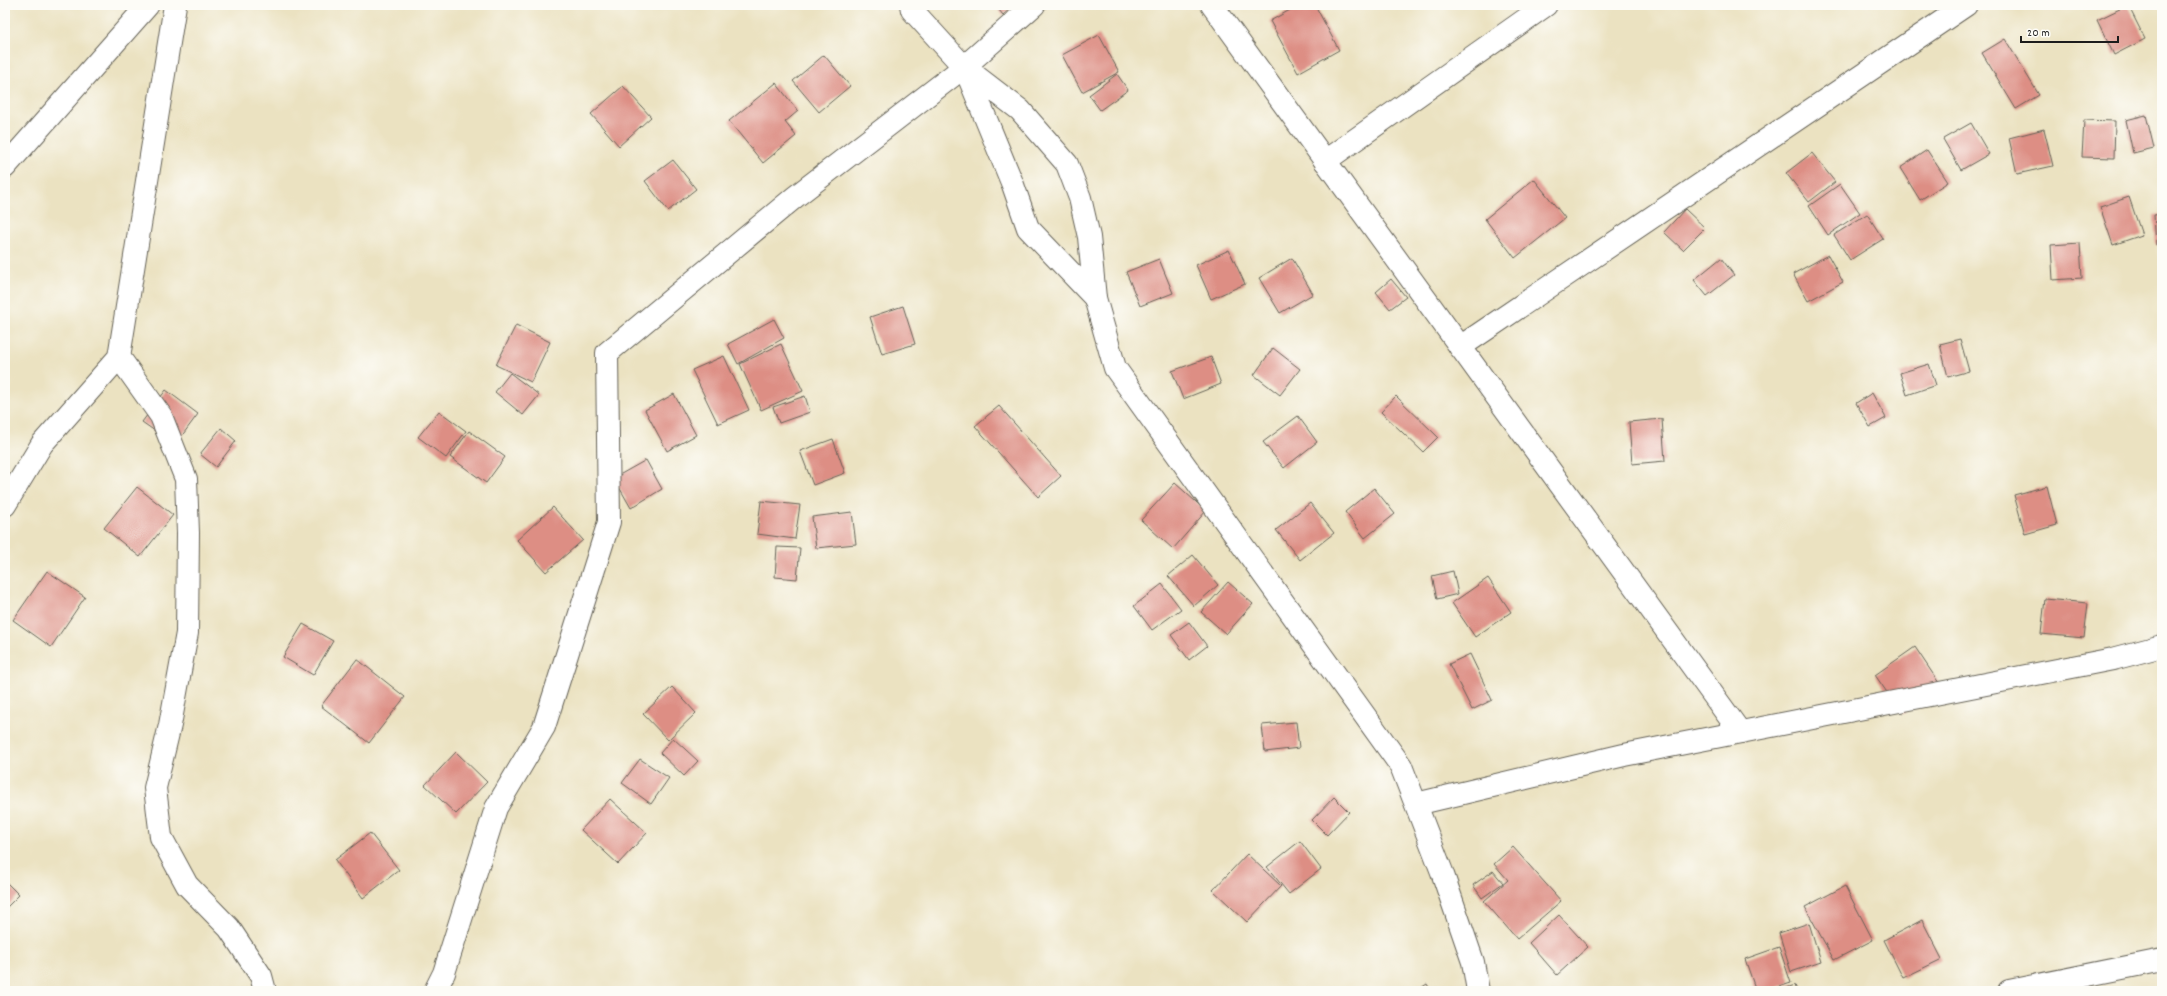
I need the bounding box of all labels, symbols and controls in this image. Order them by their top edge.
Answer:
scale bar [2021,18,2118,44]
text: 20 m [2027,25,2050,42]

